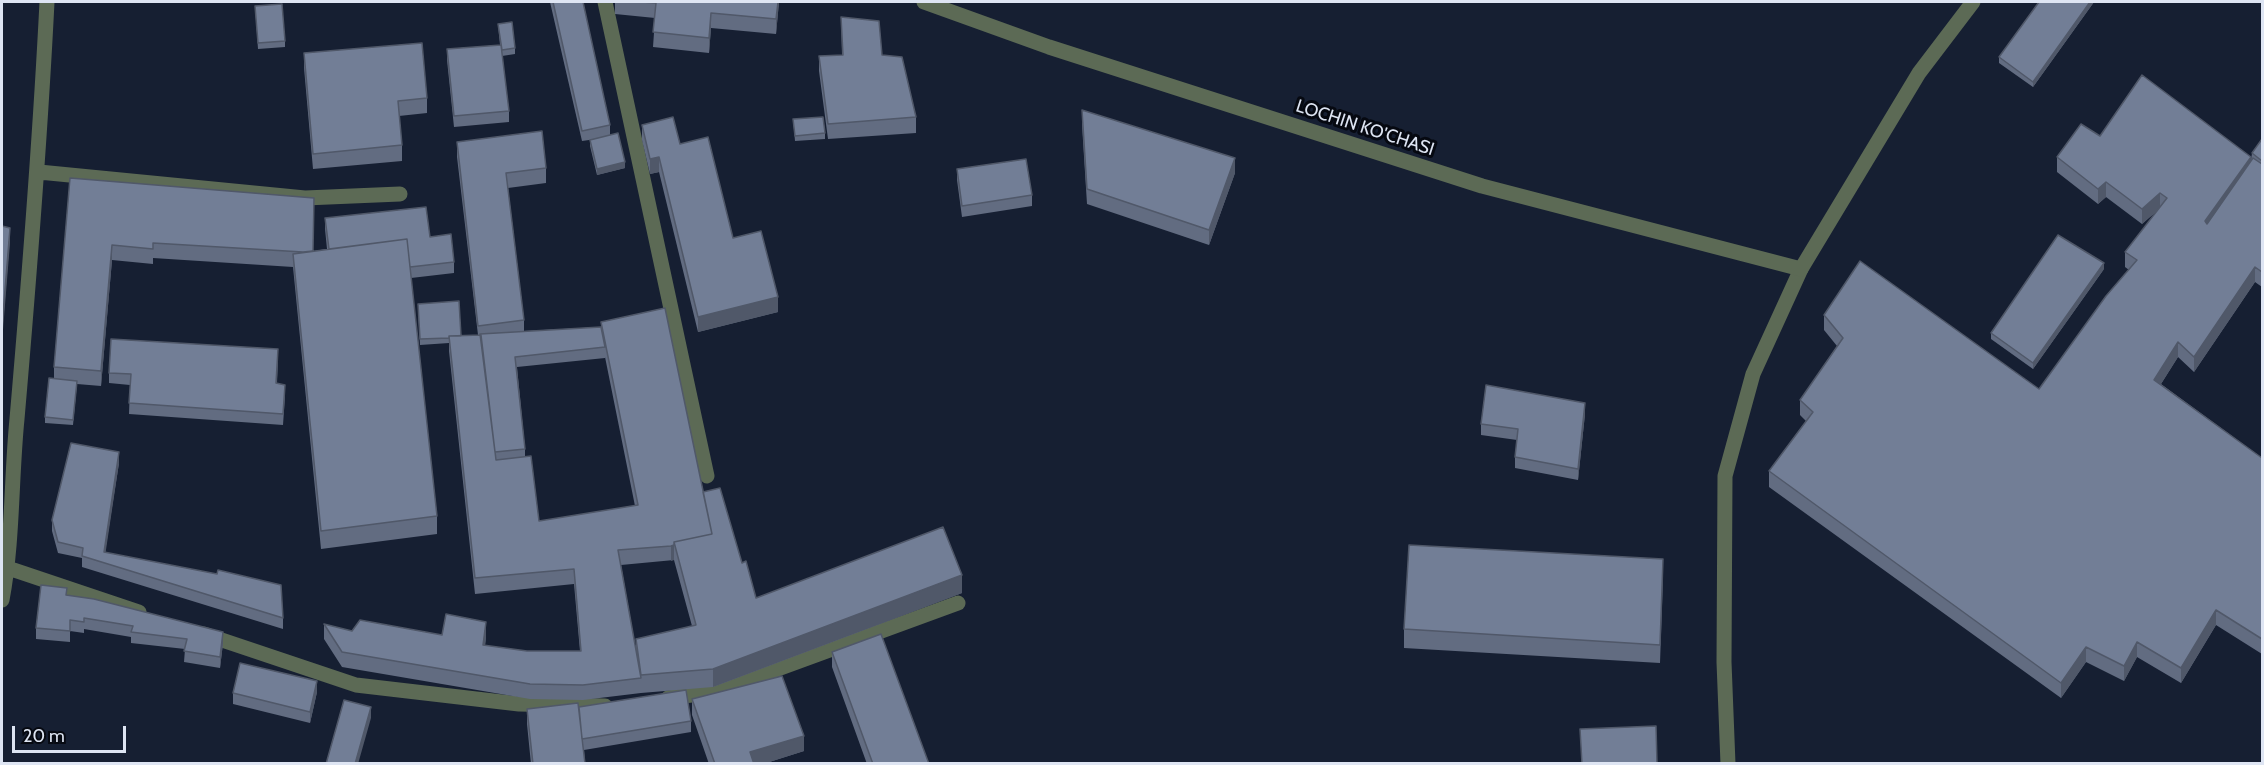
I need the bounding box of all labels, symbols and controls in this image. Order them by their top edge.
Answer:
street label: LOCHIN KO'CHASI [1293,95,1437,161]
scale bar [15,714,129,752]
text: 20 m [23,725,65,747]

